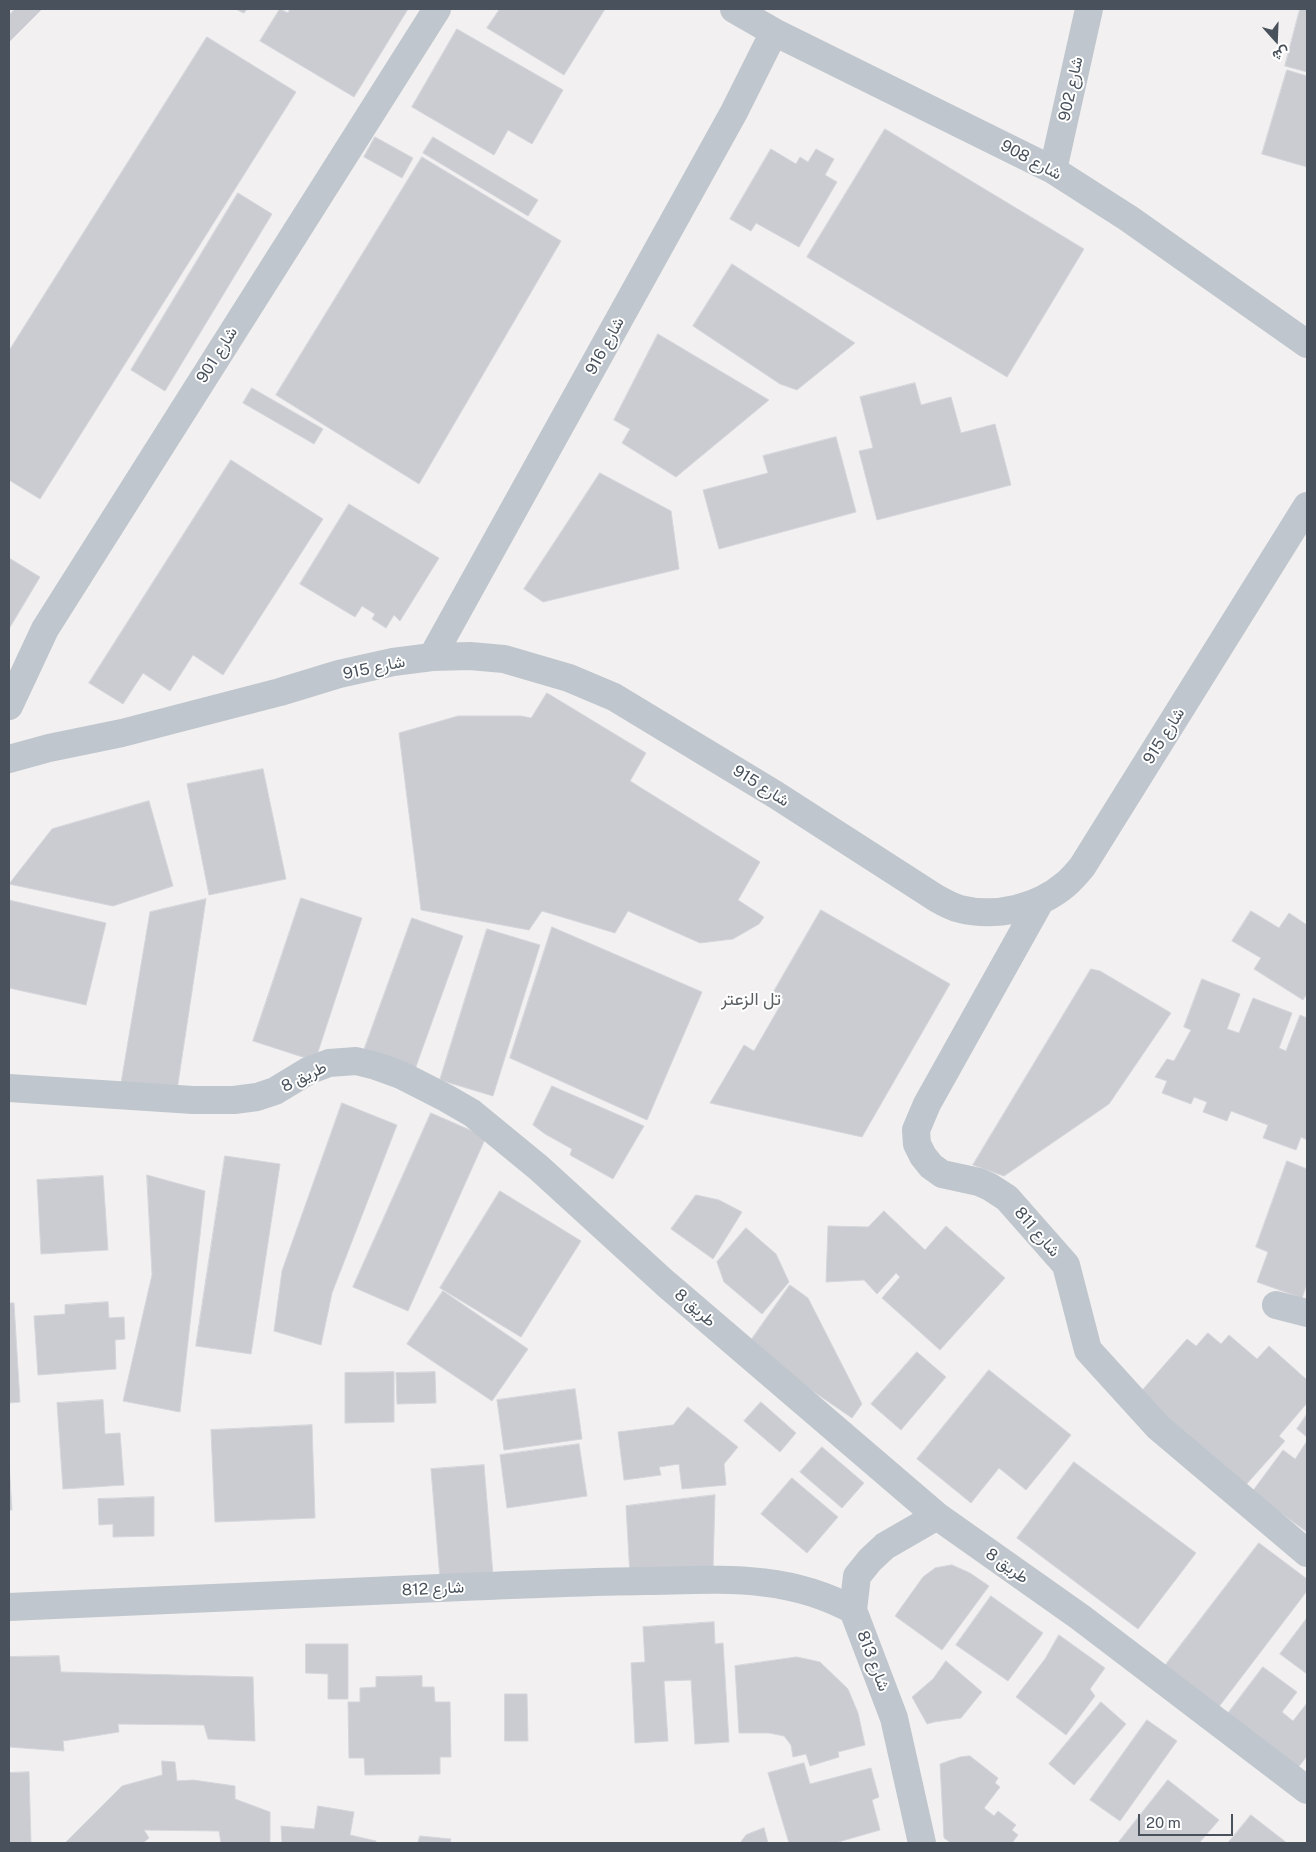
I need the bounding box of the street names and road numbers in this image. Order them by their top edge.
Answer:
street label: شارع 902 [1055,55,1087,123]
street label: شارع 908 [997,136,1065,184]
street label: شارع 916 [581,314,629,378]
street label: شارع 901 [192,324,242,386]
street label: شارع 915 [341,652,407,684]
street label: شارع 915 [1139,704,1189,768]
street label: شارع 915 [729,761,793,811]
street label: طريق 8 [278,1058,330,1096]
street label: شارع 811 [1010,1203,1064,1261]
street label: طريق 8 [671,1285,719,1331]
street label: طريق 8 [982,1544,1032,1588]
street label: شارع 812 [401,1578,465,1600]
street label: شارع 813 [853,1628,893,1694]

